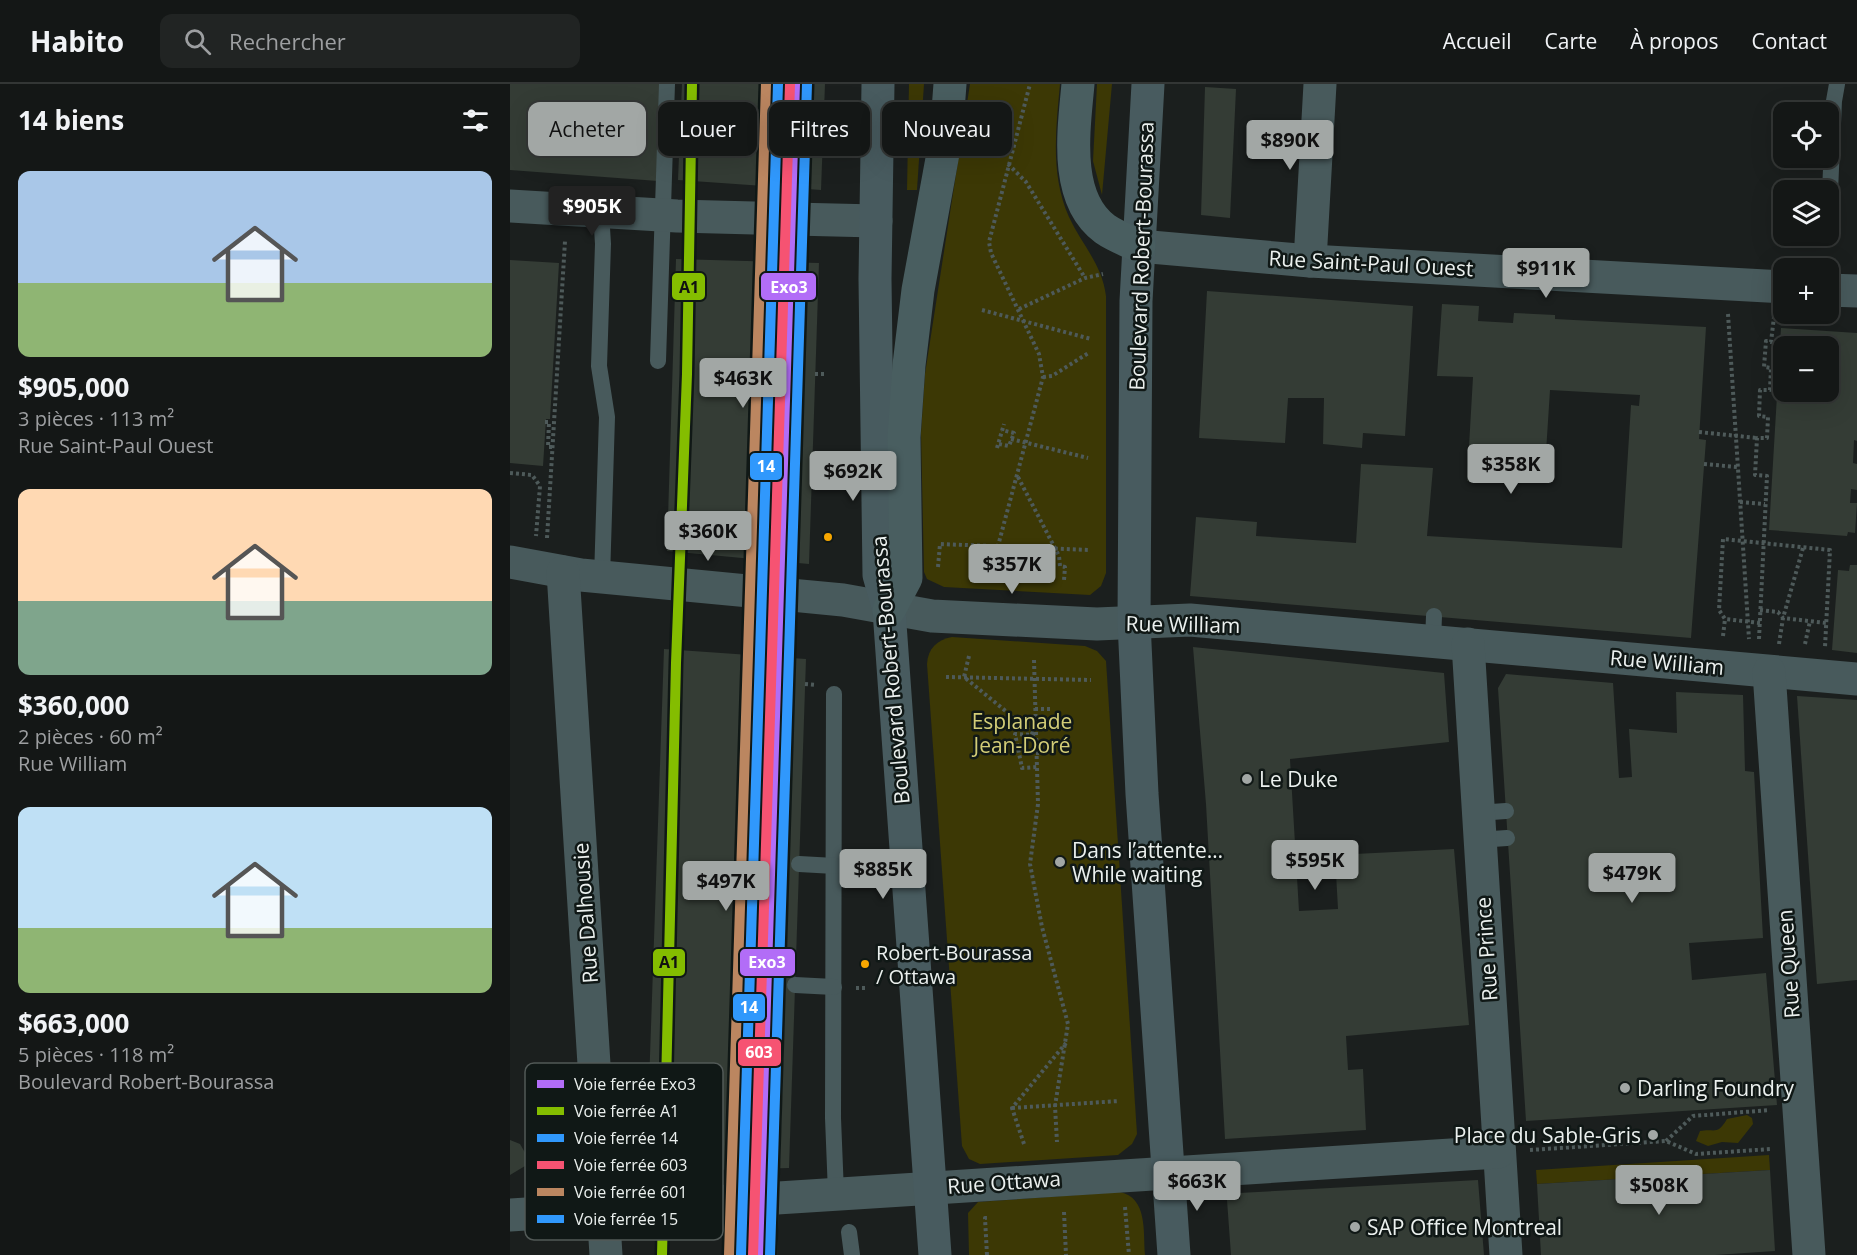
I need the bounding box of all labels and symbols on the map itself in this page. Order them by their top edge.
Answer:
pin: $890K [1248,120,1332,171]
street label: Boulevard Robert-Bourassa [1122,121,1160,391]
pin: $905K [550,186,634,237]
street label: Rue Saint-Paul Ouest [1268,244,1474,282]
pin: $911K [1504,248,1588,299]
line badge: A1 [671,272,706,301]
line badge: Exo3 [760,272,817,301]
text: A1 [679,276,699,298]
text: Exo3 [770,276,808,298]
pin: $463K [701,358,785,409]
pin: $358K [1469,444,1553,495]
pin: $692K [811,451,895,502]
line badge: 14 [749,452,783,481]
text: 14 [757,455,775,477]
pin: $360K [666,511,750,562]
unlabelled marker [822,531,834,543]
street label: Boulevard Robert-Bourassa [864,535,916,805]
pin: $357K [970,544,1054,595]
street label: Rue William [1125,609,1241,639]
street label: Rue William [1609,643,1725,681]
park label: Esplanade Jean-Doré [972,707,1072,759]
place label: Le Duke [1259,765,1338,793]
marker: Le Duke [1240,772,1254,786]
place label: Dans l’attente… While waiting [1072,836,1223,888]
pin: $595K [1273,840,1357,891]
street label: Rue Dalhousie [566,842,604,984]
pin: $885K [841,849,925,900]
pin: $479K [1590,853,1674,904]
marker: Dans l’attente… While waiting [1053,855,1067,869]
pin: $497K [684,861,768,912]
street label: Rue Prince [1468,896,1504,1002]
street label: Rue Queen [1770,909,1806,1019]
place label: Robert-Bourassa / Ottawa [876,939,1032,990]
line badge: A1 [652,948,686,977]
line badge: Exo3 [739,948,796,977]
text: A1 [659,951,679,973]
text: Exo3 [748,951,786,973]
marker: Robert-Bourassa / Ottawa [859,958,871,970]
line badge: 14 [732,993,766,1022]
text: 14 [740,996,758,1018]
line badge: 603 [737,1038,782,1067]
text: 603 [745,1041,773,1063]
legend [525,1063,723,1240]
text: Voie ferrée Exo3 [574,1073,696,1095]
place label: Darling Foundry [1637,1074,1794,1102]
marker: Darling Foundry [1618,1081,1632,1095]
text: Voie ferrée A1 [574,1100,679,1122]
place label: Place du Sable-Gris [1454,1121,1641,1149]
text: Voie ferrée 14 [574,1127,678,1149]
marker: Place du Sable-Gris [1646,1128,1660,1142]
text: Voie ferrée 603 [574,1154,687,1176]
pin: $663K [1155,1161,1239,1212]
street label: Rue Ottawa [946,1164,1062,1200]
pin: $508K [1617,1165,1701,1216]
text: Voie ferrée 601 [574,1181,687,1203]
text: Voie ferrée 15 [574,1208,678,1230]
place label: SAP Office Montreal [1367,1213,1562,1241]
marker: SAP Office Montreal [1348,1220,1362,1234]

